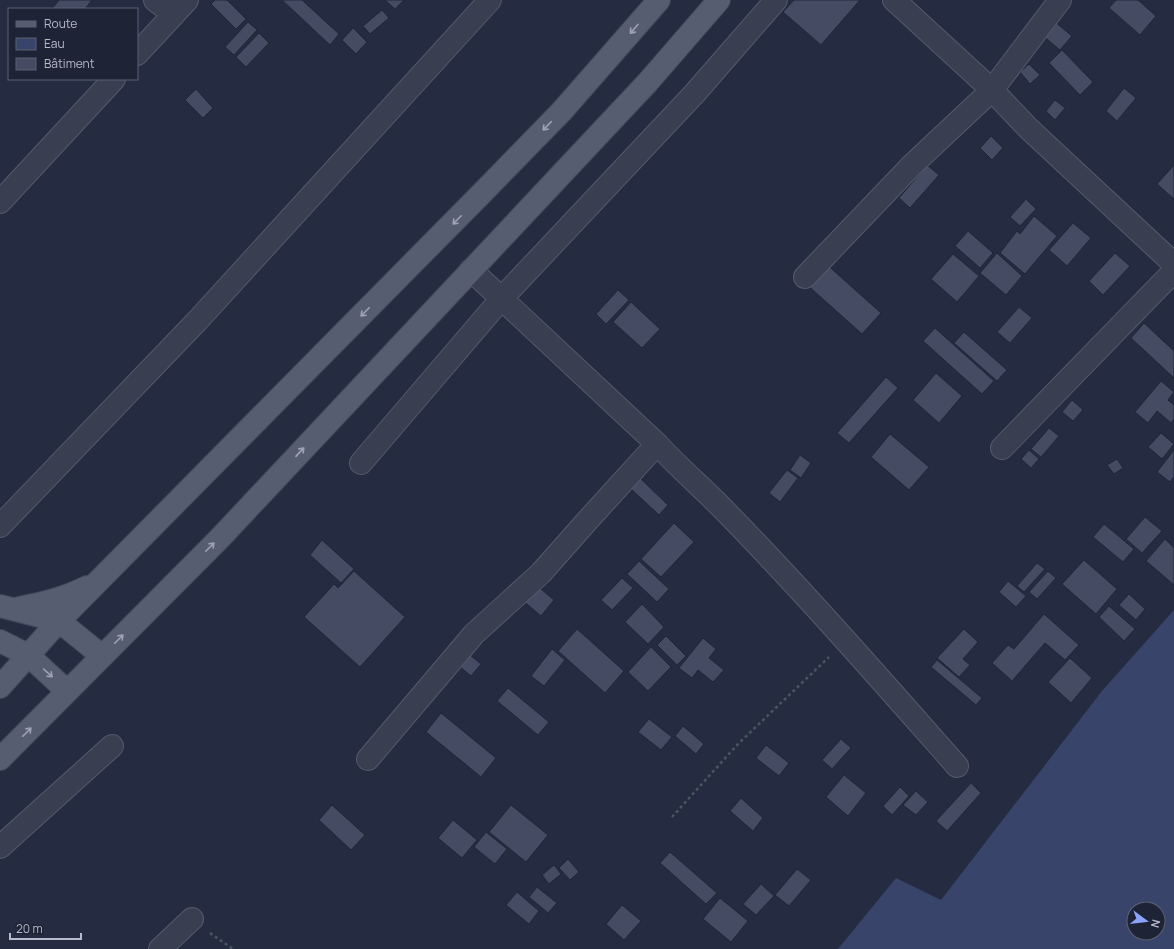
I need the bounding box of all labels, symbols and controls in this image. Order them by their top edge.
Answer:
legend [8,8,138,80]
text: Route [44,15,77,32]
one-way arrow [629,24,638,35]
text: Eau [44,35,65,52]
text: Bâtiment [44,55,95,72]
one-way arrow [542,121,552,131]
one-way arrow [452,215,462,225]
one-way arrow [360,307,370,317]
one-way arrow [295,447,304,458]
one-way arrow [206,542,215,552]
one-way arrow [114,634,124,644]
one-way arrow [42,668,53,677]
one-way arrow [22,727,32,737]
north arrow [1126,901,1166,941]
scale bar [10,915,81,941]
text: N [1148,918,1164,930]
text: 20 m [16,920,43,937]

